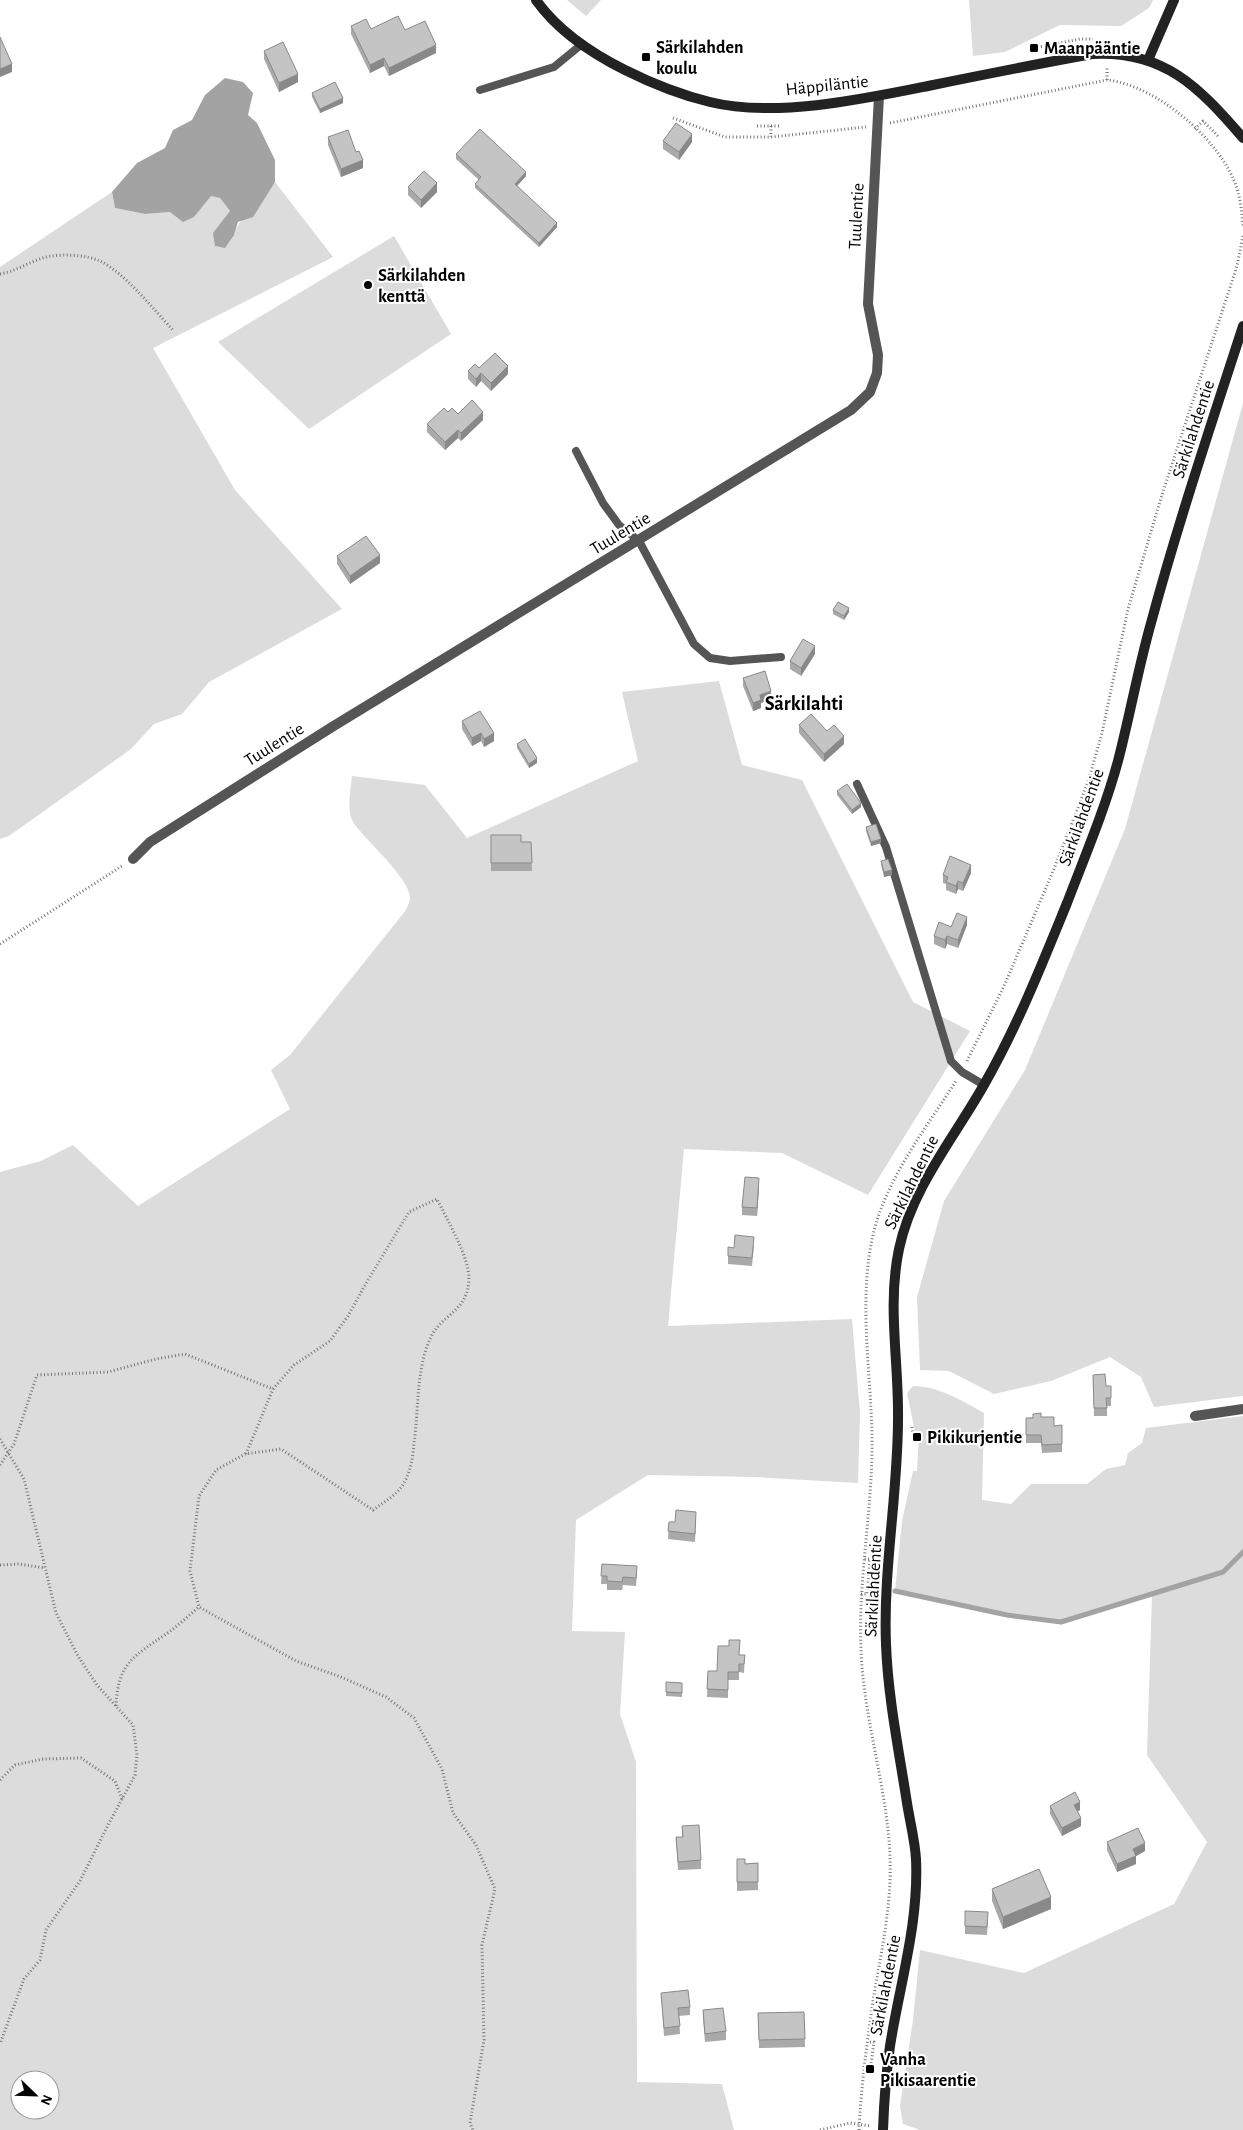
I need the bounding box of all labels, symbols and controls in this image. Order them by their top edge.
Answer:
place label: Särkilahden koulu [656,39,743,78]
place label: Maanpääntie [1044,40,1140,58]
marker: Maanpääntie [1028,42,1040,54]
marker: Särkilahden koulu [640,51,652,63]
street label: Häppiläntie [785,73,869,99]
street label: Tuulentie [846,182,868,250]
place label: Särkilahden kenttä [378,267,465,306]
marker: Särkilahden kenttä [362,279,374,291]
street label: Särkilahdentie [1170,378,1218,481]
street label: Tuulentie [587,509,654,559]
district label: Särkilahti [765,694,843,714]
street label: Tuulentie [242,720,307,770]
street label: Särkilahdentie [1056,766,1108,868]
street label: Särkilahdentie [881,1133,942,1232]
place label: Pikikurjentie [927,1429,1022,1447]
marker: Pikikurjentie [911,1431,923,1443]
street label: Särkilahdentie [862,1535,886,1638]
street label: Särkilahdentie [867,1933,905,2037]
place label: Vanha Pikisaarentie [880,2051,976,2090]
marker: Vanha Pikisaarentie [864,2063,876,2075]
north arrow [10,2070,60,2120]
text: N [38,2092,54,2107]

